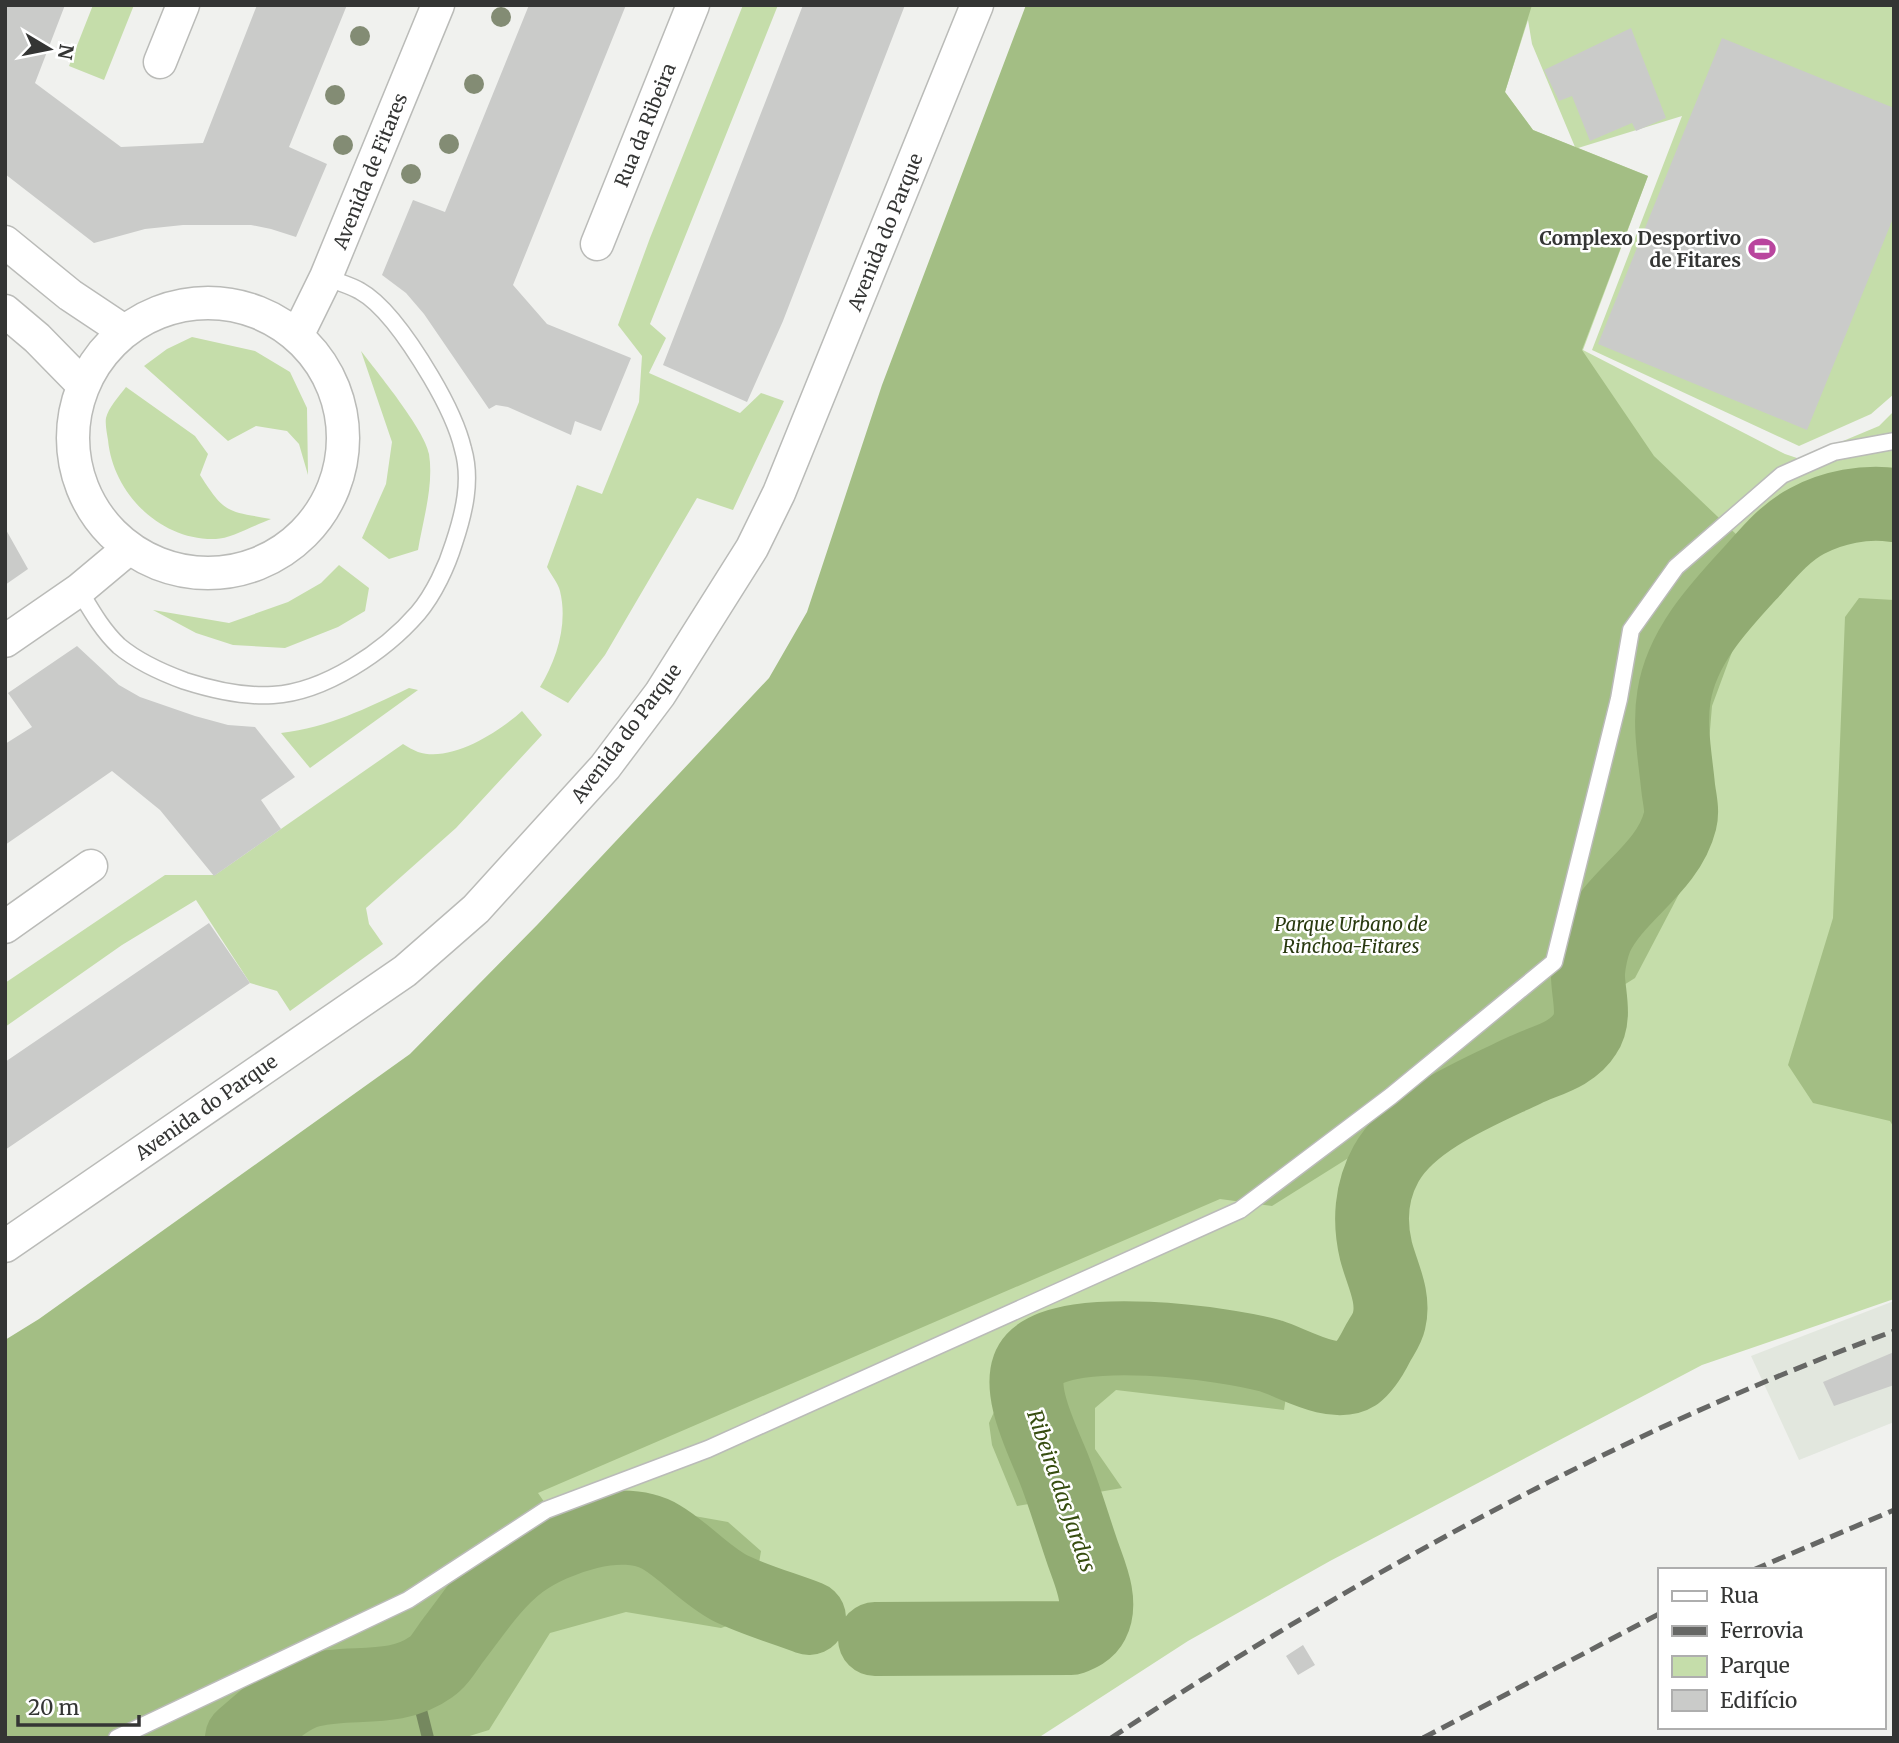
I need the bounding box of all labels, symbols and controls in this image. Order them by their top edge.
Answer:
north arrow [14,14,84,84]
text: N [53,42,79,61]
street label: Rua da Ribeira [609,60,681,190]
street label: Avenida de Fitares [327,89,412,253]
street label: Avenida do Parque [842,150,928,315]
place label: Complexo Desportivo de Fitares [1540,226,1741,272]
sports icon: Complexo Desportivo de Fitares [1747,234,1777,264]
street label: Avenida do Parque [565,659,686,808]
park label: Parque Urbano de Rinchoa-Fitares [1274,912,1428,958]
street label: Avenida do Parque [130,1049,282,1166]
water label: Ribeira das Jardas [1021,1406,1102,1576]
legend [1658,1568,1885,1729]
text: Rua [1720,1582,1759,1609]
text: Ferrovia [1720,1617,1804,1644]
text: Parque [1720,1652,1790,1679]
scale bar [18,1684,138,1728]
text: Edifício [1720,1687,1797,1714]
text: 20 m [28,1694,80,1721]

